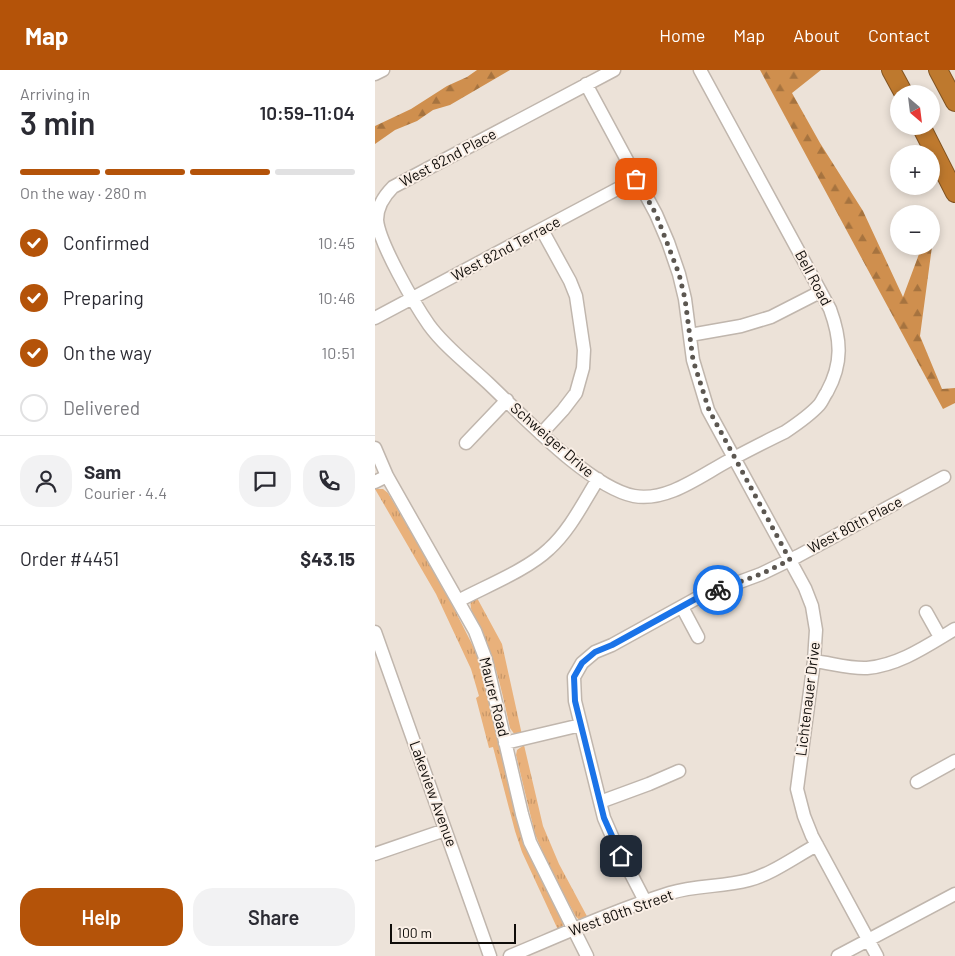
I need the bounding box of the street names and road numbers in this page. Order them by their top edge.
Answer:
street label: West 82nd Place [396,124,499,190]
street label: West 82nd Terrace [448,212,563,284]
street label: Bell Road [792,247,836,308]
street label: Schweiger Drive [507,398,598,480]
street label: West 80th Place [804,492,905,557]
street label: Lichtenauer Drive [791,641,823,757]
street label: Maurer Road [476,655,514,738]
street label: Lakeview Avenue [406,738,461,849]
street label: West 80th Street [566,885,675,939]

